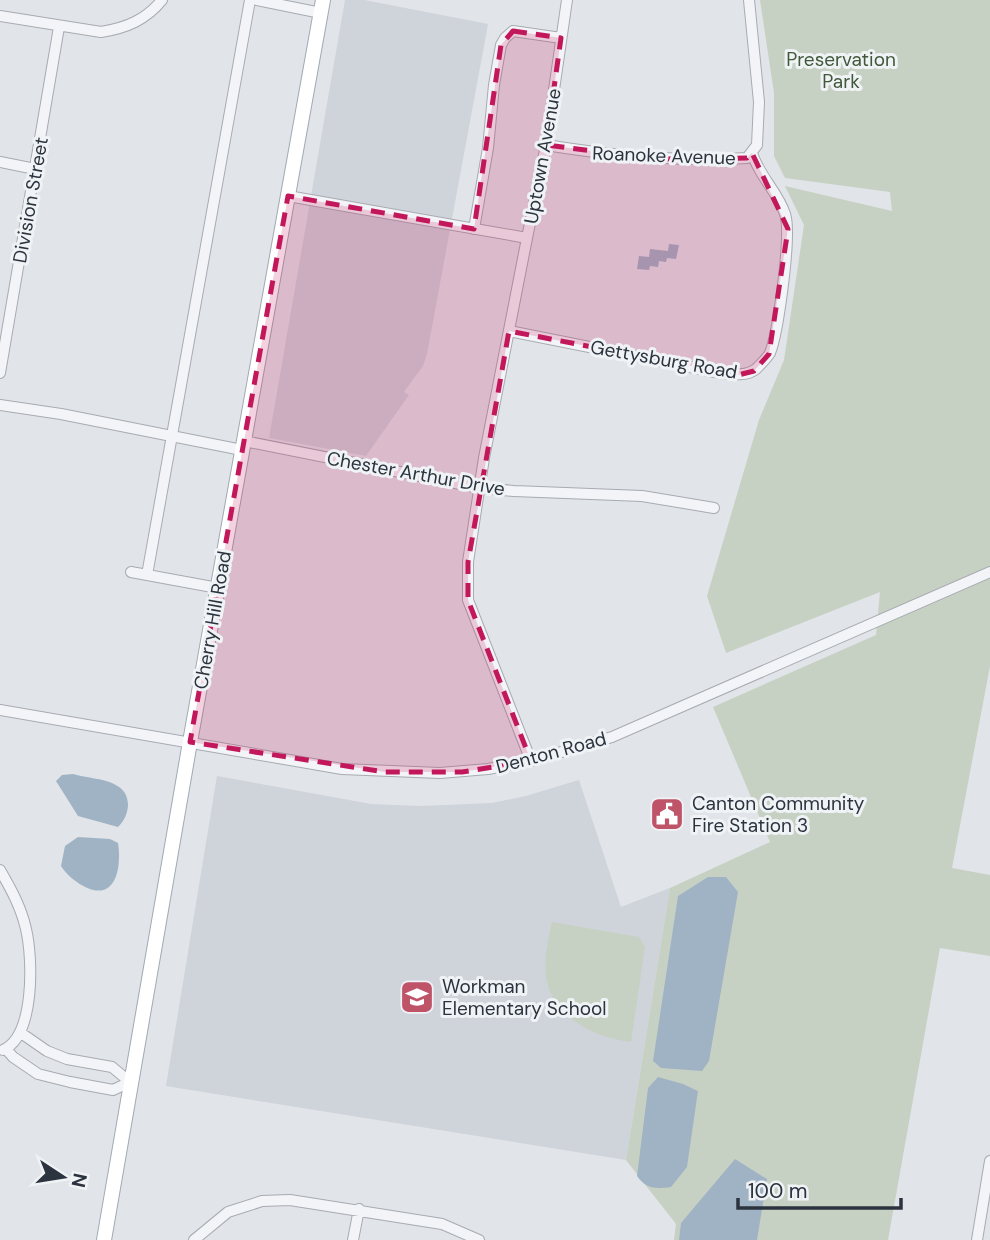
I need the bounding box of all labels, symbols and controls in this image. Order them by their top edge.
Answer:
park label: Preservation Park [786,47,896,94]
street label: Uptown Avenue [518,86,567,226]
street label: Division Street [7,135,54,265]
street label: Roanoke Avenue [592,140,736,171]
street label: Gettysburg Road [588,334,739,385]
street label: Chester Arthur Drive [325,446,507,501]
street label: Cherry Hill Road [188,549,237,691]
street label: Denton Road [493,726,609,779]
place label: Canton Community Fire Station 3 [692,791,865,838]
public building icon: Canton Community Fire Station 3 [648,795,686,833]
place label: Workman Elementary School [442,974,606,1021]
school or university icon: Workman Elementary School [398,978,436,1016]
north arrow [28,1142,98,1212]
scale bar [738,1166,901,1210]
text: N [65,1171,93,1190]
text: 100 m [748,1177,808,1205]

